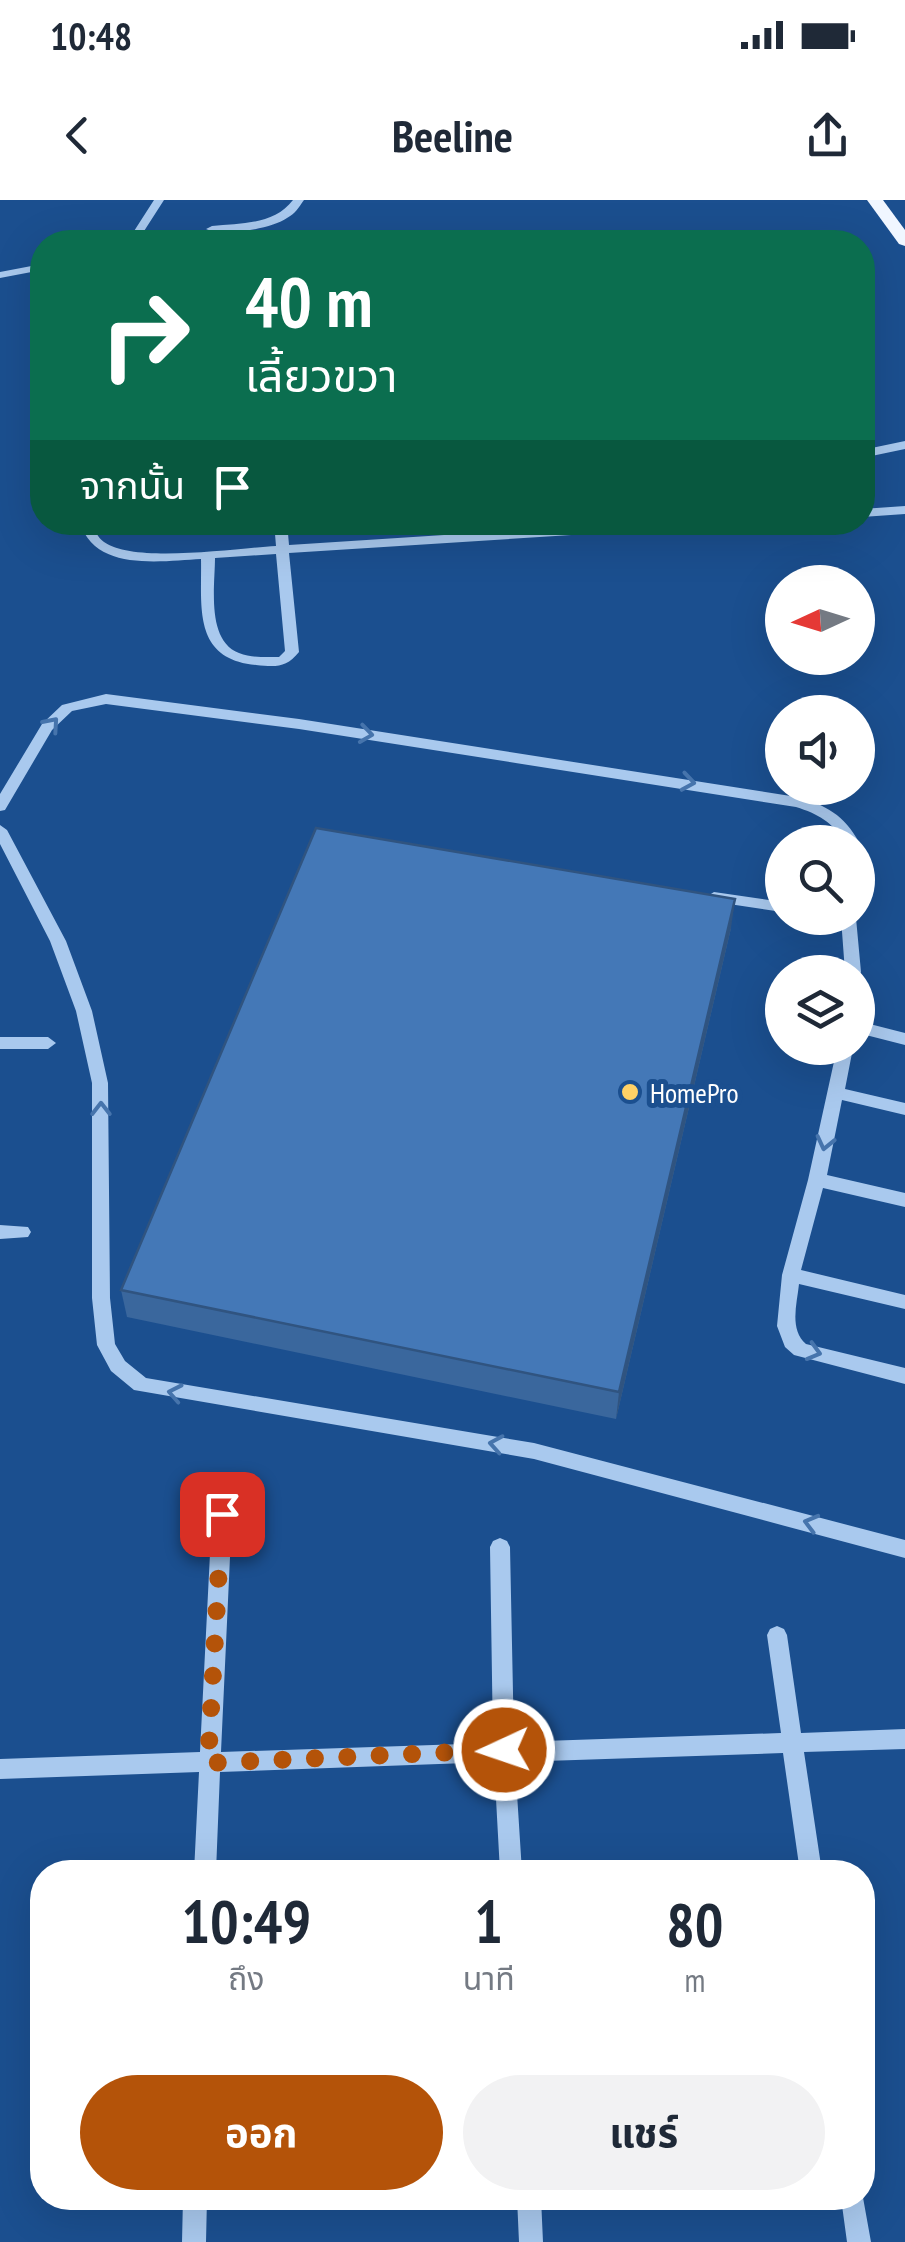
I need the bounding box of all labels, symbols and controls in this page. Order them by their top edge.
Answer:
text: 10:48 [50,11,132,60]
text: Beeline [392,106,513,164]
icon: back [50,108,105,163]
icon: share [800,108,855,163]
text: 40 m [245,256,373,346]
icon: right [80,270,210,400]
text: เลี้ยวขวา [245,346,397,404]
text: จากนั้น [80,460,185,509]
icon: arrive [205,460,260,515]
north arrow [765,565,875,675]
map controls [765,565,875,1065]
button: sound [765,695,875,805]
one-way arrow [41,717,59,736]
one-way arrow [358,723,375,744]
one-way arrow [679,771,696,792]
button: search [765,825,875,935]
button: layers [765,955,875,1065]
place label: HomePro [650,1074,739,1111]
marker: HomePro [619,1081,641,1103]
one-way arrow [90,1101,112,1116]
one-way arrow [816,1134,837,1151]
one-way arrow [805,1340,822,1361]
one-way arrow [167,1383,184,1404]
one-way arrow [487,1435,504,1456]
pin [180,1472,265,1557]
icon: arrive [195,1487,250,1542]
one-way arrow [803,1514,820,1535]
position arrow [452,1698,556,1802]
text: 10:49 [181,1882,311,1960]
text: 1 [474,1882,503,1960]
text: 80 [666,1885,724,1963]
text: ถึง [228,1957,265,1999]
text: นาที [463,1957,515,1999]
text: m [684,1959,705,2001]
button: ออก [80,2075,443,2190]
button: แชร์ [463,2075,825,2190]

